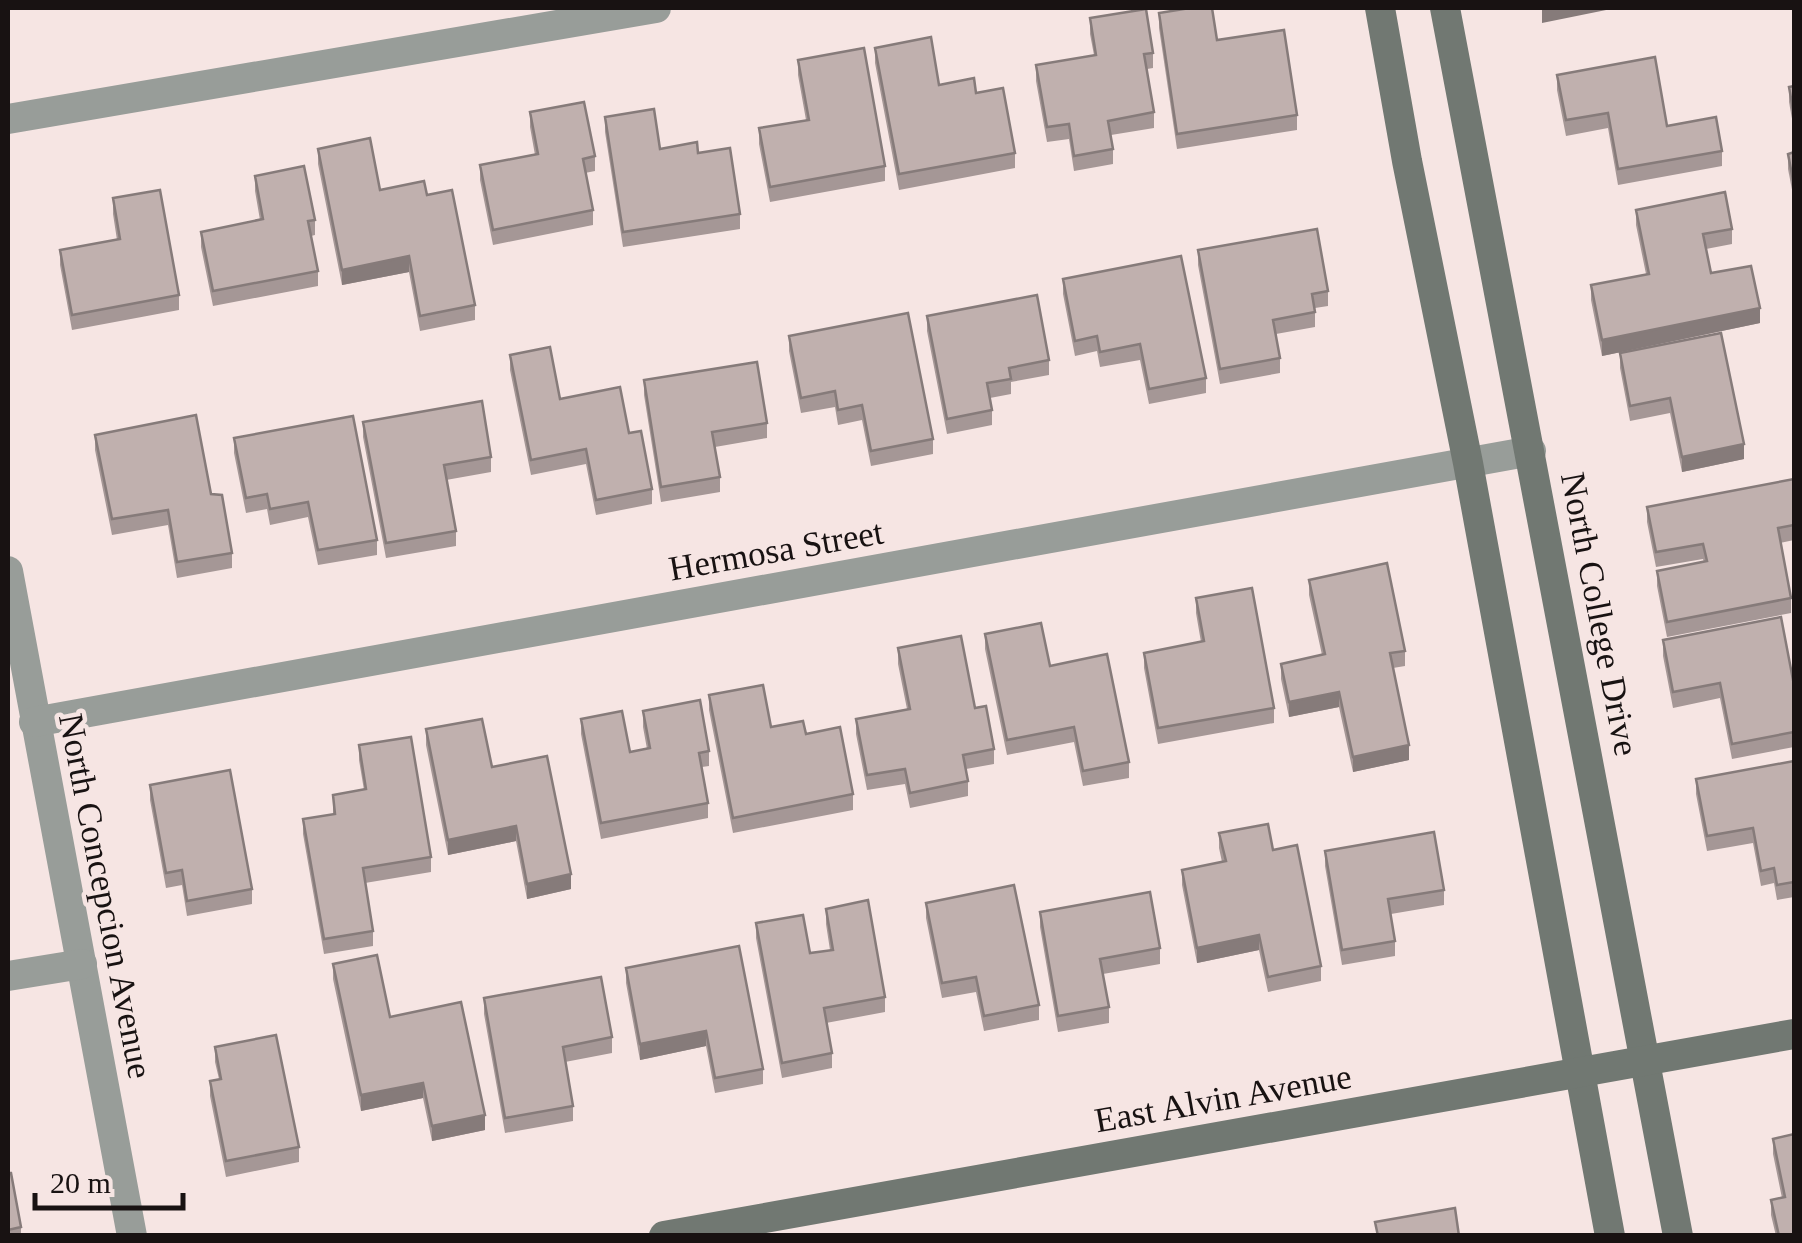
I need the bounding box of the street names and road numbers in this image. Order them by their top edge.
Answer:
street label: North College Drive [1553,469,1646,759]
street label: Hermosa Street [666,512,886,589]
street label: North Concepcion Avenue [51,710,160,1082]
street label: East Alvin Avenue [1092,1057,1354,1140]

